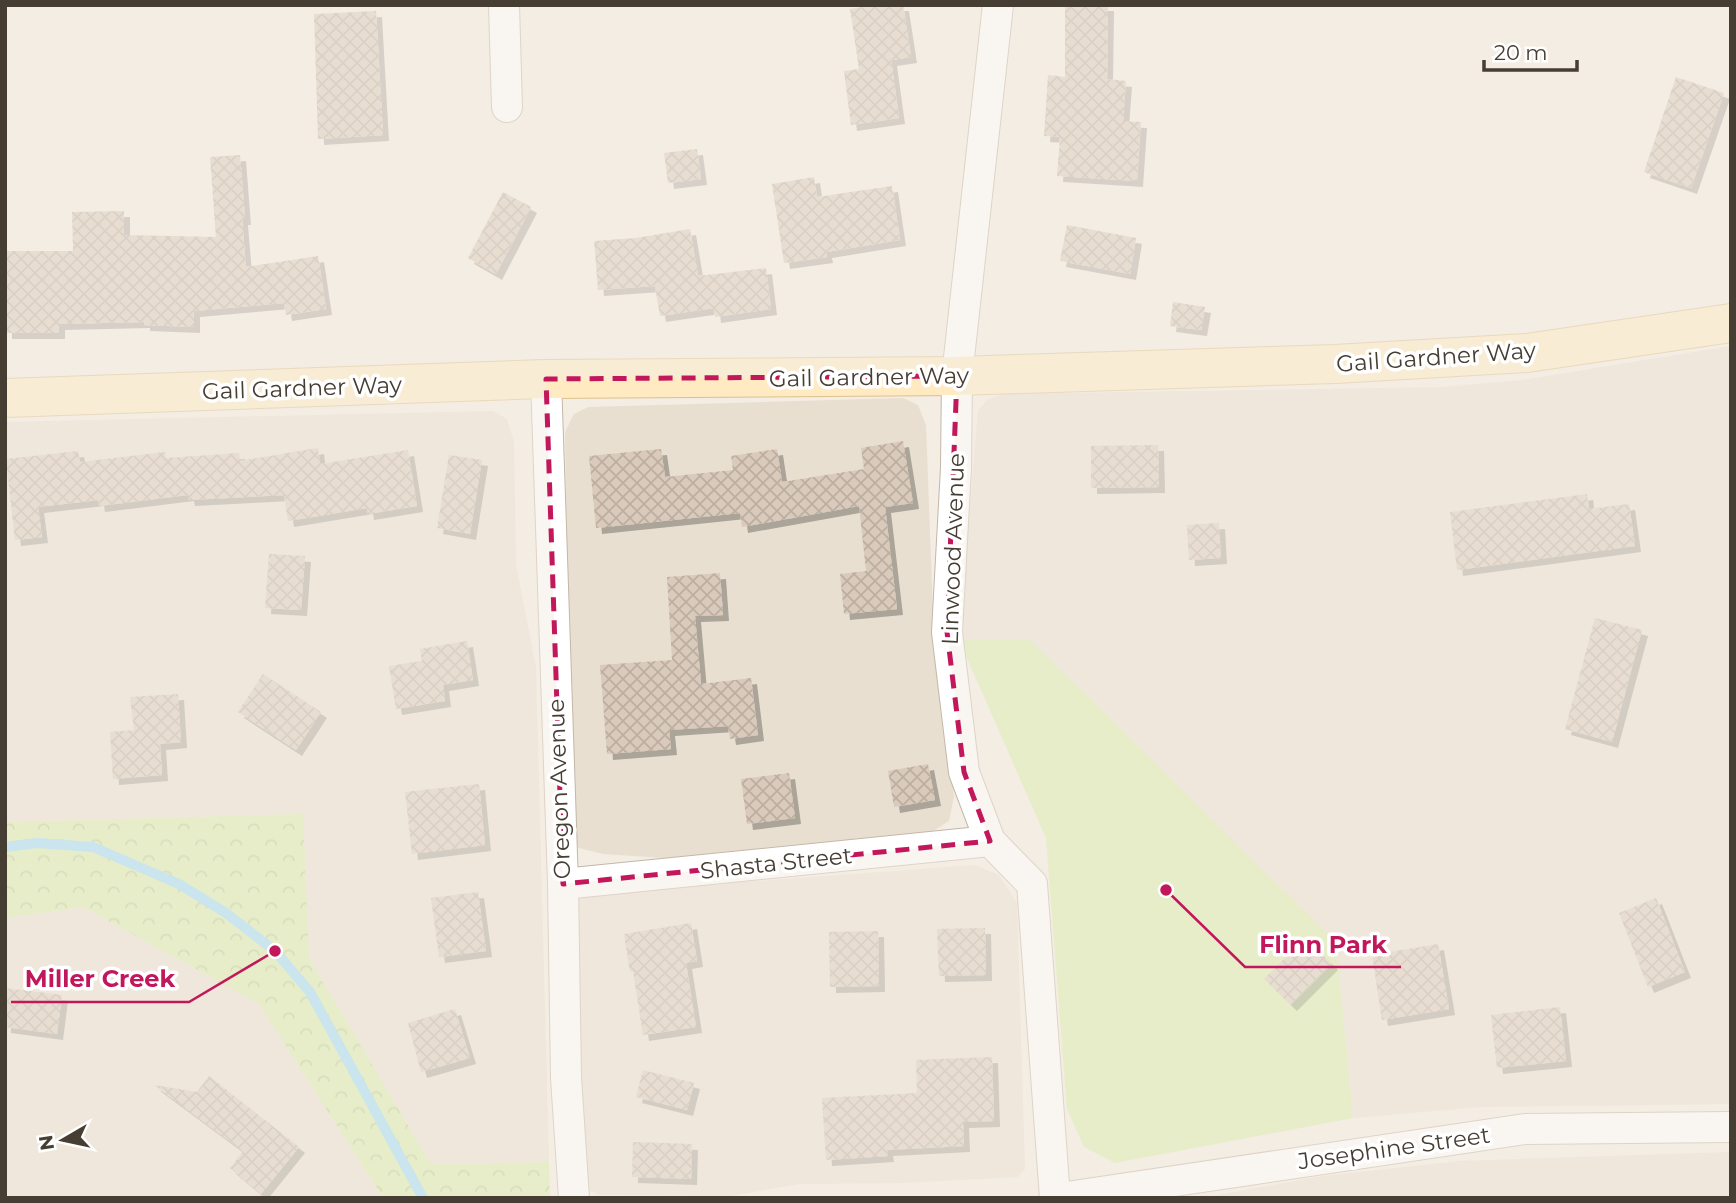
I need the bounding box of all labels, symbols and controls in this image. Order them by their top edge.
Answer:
scale bar [1484,28,1577,72]
text: 20 m [1494,40,1548,65]
street label: Gail Gardner Way [1335,336,1537,378]
street label: Gail Gardner Way [769,361,970,393]
street label: Gail Gardner Way [201,370,403,405]
street label: Linwood Avenue [936,452,970,646]
street label: Oregon Avenue [542,698,576,880]
street label: Shasta Street [699,841,853,885]
callout: Flinn Park [1245,922,1401,967]
text: Flinn Park [1259,930,1387,959]
callout: Miller Creek [11,957,189,1002]
text: Miller Creek [25,964,175,993]
north arrow [28,1105,98,1175]
street label: Josephine Street [1295,1121,1492,1175]
text: N [34,1133,59,1152]

